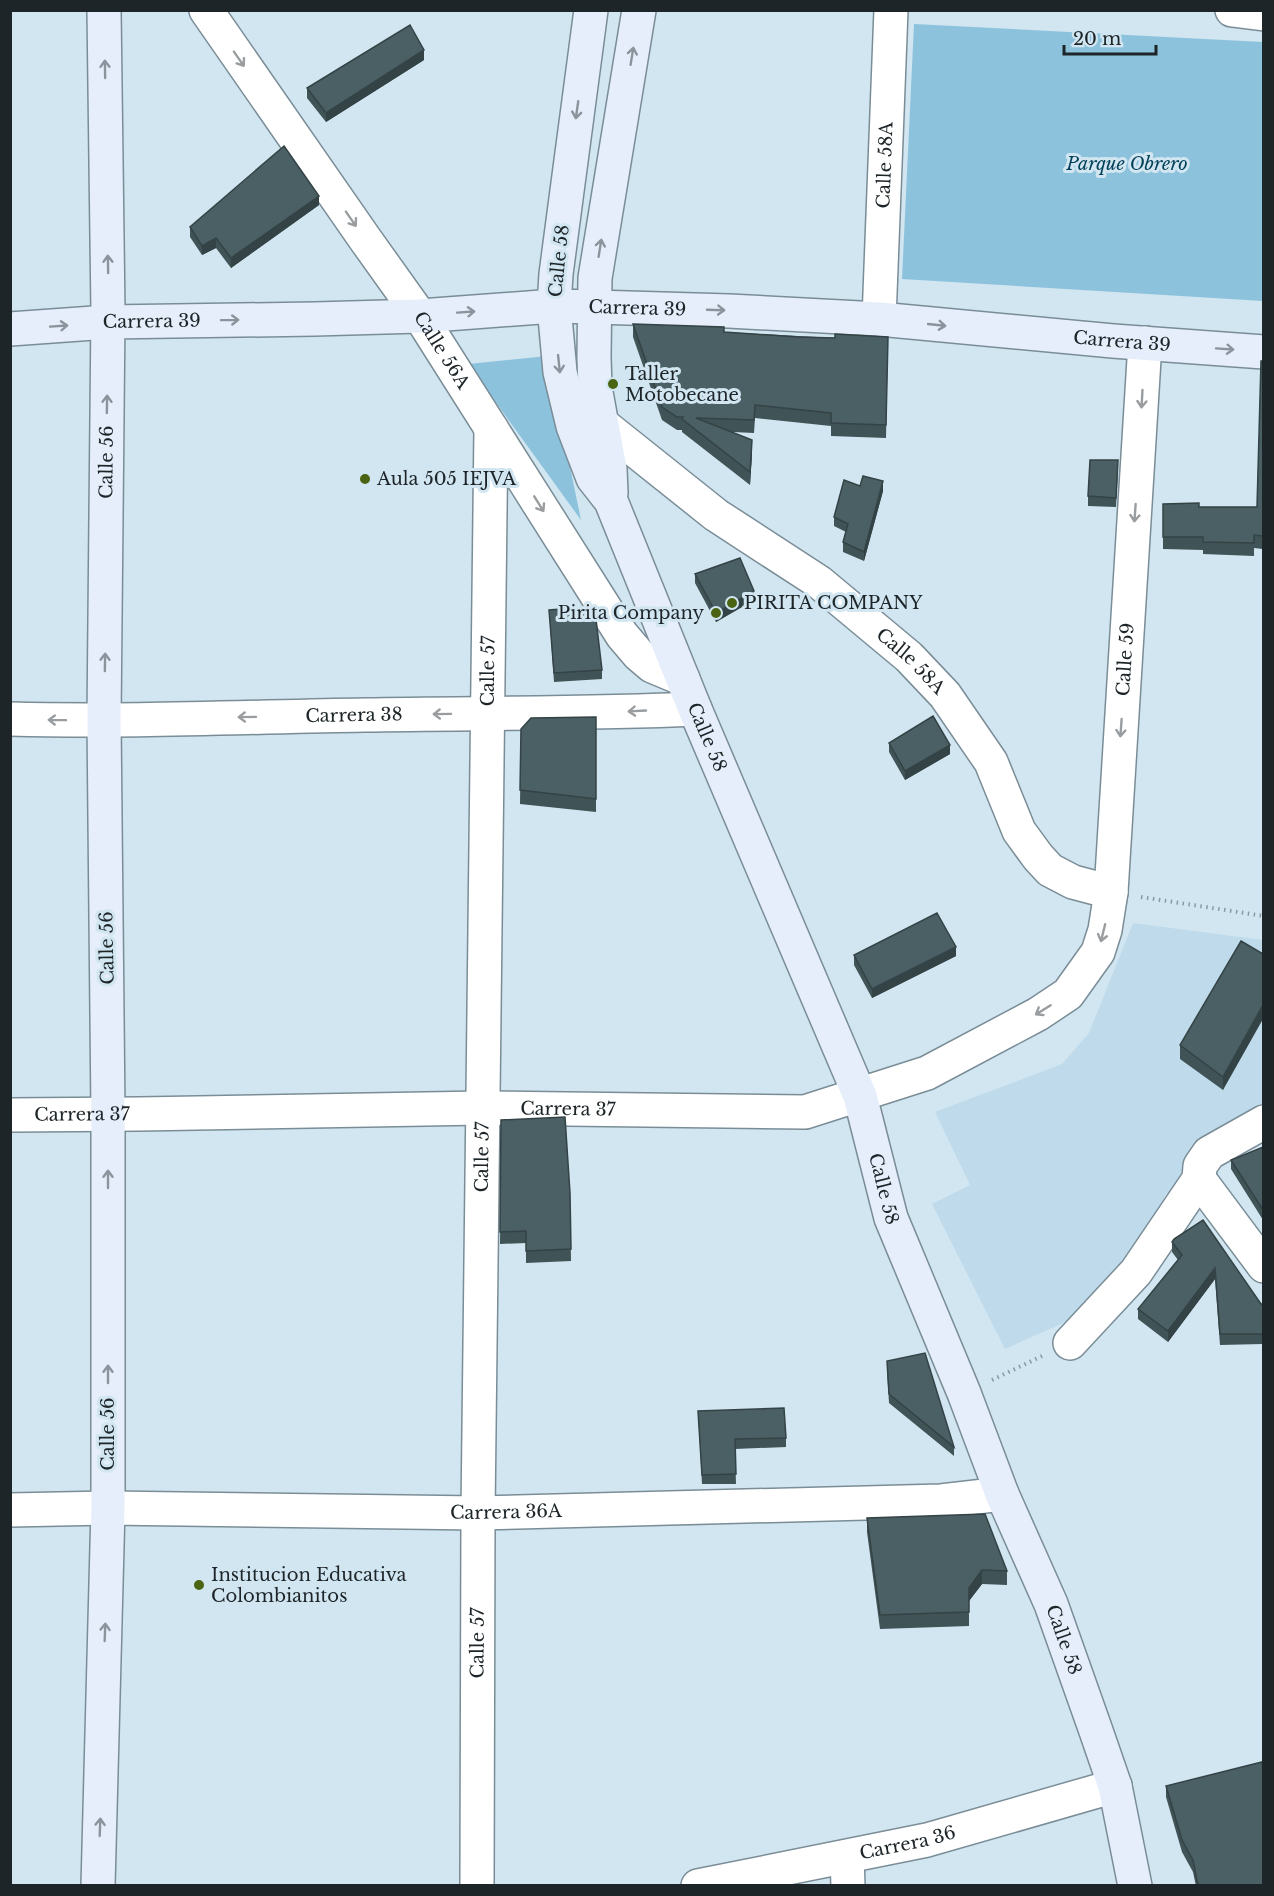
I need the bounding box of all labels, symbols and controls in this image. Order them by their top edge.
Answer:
scale bar [1064,18,1156,56]
text: 20 m [1073,28,1121,50]
one-way arrow [626,47,637,66]
one-way arrow [233,50,245,66]
one-way arrow [99,59,111,79]
one-way arrow [572,100,583,120]
street label: Calle 58A [872,120,898,209]
park label: Parque Obrero [1065,153,1188,175]
one-way arrow [345,210,357,226]
street label: Calle 58 [544,224,574,298]
one-way arrow [594,239,605,259]
one-way arrow [102,254,113,274]
street label: Carrera 39 [588,296,687,321]
one-way arrow [706,305,726,316]
one-way arrow [456,307,476,318]
street label: Calle 56A [409,308,475,394]
street label: Carrera 39 [103,310,201,333]
one-way arrow [219,315,239,326]
one-way arrow [49,320,69,331]
one-way arrow [927,320,946,331]
street label: Carrera 39 [1072,326,1172,356]
one-way arrow [1215,344,1235,355]
one-way arrow [554,354,565,374]
place label: Taller Motobecane [625,363,739,406]
marker: Taller Motobecane [606,377,620,391]
one-way arrow [1136,388,1147,408]
one-way arrow [101,394,113,414]
street label: Calle 56 [95,425,118,499]
place label: Aula 505 IEJVA [376,468,517,490]
marker: Aula 505 IEJVA [358,472,372,486]
one-way arrow [533,495,545,512]
one-way arrow [1129,502,1140,522]
place label: PIRITA COMPANY [744,592,923,614]
marker: PIRITA COMPANY [725,596,739,610]
place label: Pirita Company [558,602,704,624]
marker: Pirita Company [709,606,723,620]
street label: Calle 59 [1112,622,1139,697]
street label: Calle 58A [872,623,950,700]
street label: Calle 57 [477,635,500,707]
one-way arrow [99,652,111,672]
street label: Calle 58 [683,699,731,775]
street label: Carrera 38 [305,703,403,727]
one-way arrow [627,706,647,717]
one-way arrow [432,708,452,719]
one-way arrow [237,711,257,723]
one-way arrow [48,715,68,726]
one-way arrow [1115,718,1126,738]
street label: Calle 56 [95,911,119,985]
one-way arrow [1097,923,1109,942]
one-way arrow [1035,1003,1052,1016]
street label: Carrera 37 [520,1097,617,1121]
street label: Carrera 37 [34,1103,131,1126]
street label: Calle 57 [471,1120,494,1193]
street label: Calle 58 [864,1151,904,1228]
one-way arrow [102,1170,114,1190]
one-way arrow [102,1365,114,1385]
street label: Calle 56 [97,1397,119,1471]
street label: Carrera 36A [450,1500,563,1524]
place label: Institucion Educativa Colombianitos [211,1564,407,1607]
marker: Institucion Educativa Colombianitos [192,1578,206,1592]
street label: Calle 58 [1041,1602,1086,1678]
street label: Calle 57 [467,1607,489,1678]
one-way arrow [99,1623,111,1643]
one-way arrow [94,1818,105,1838]
street label: Carrera 36 [858,1821,958,1864]

